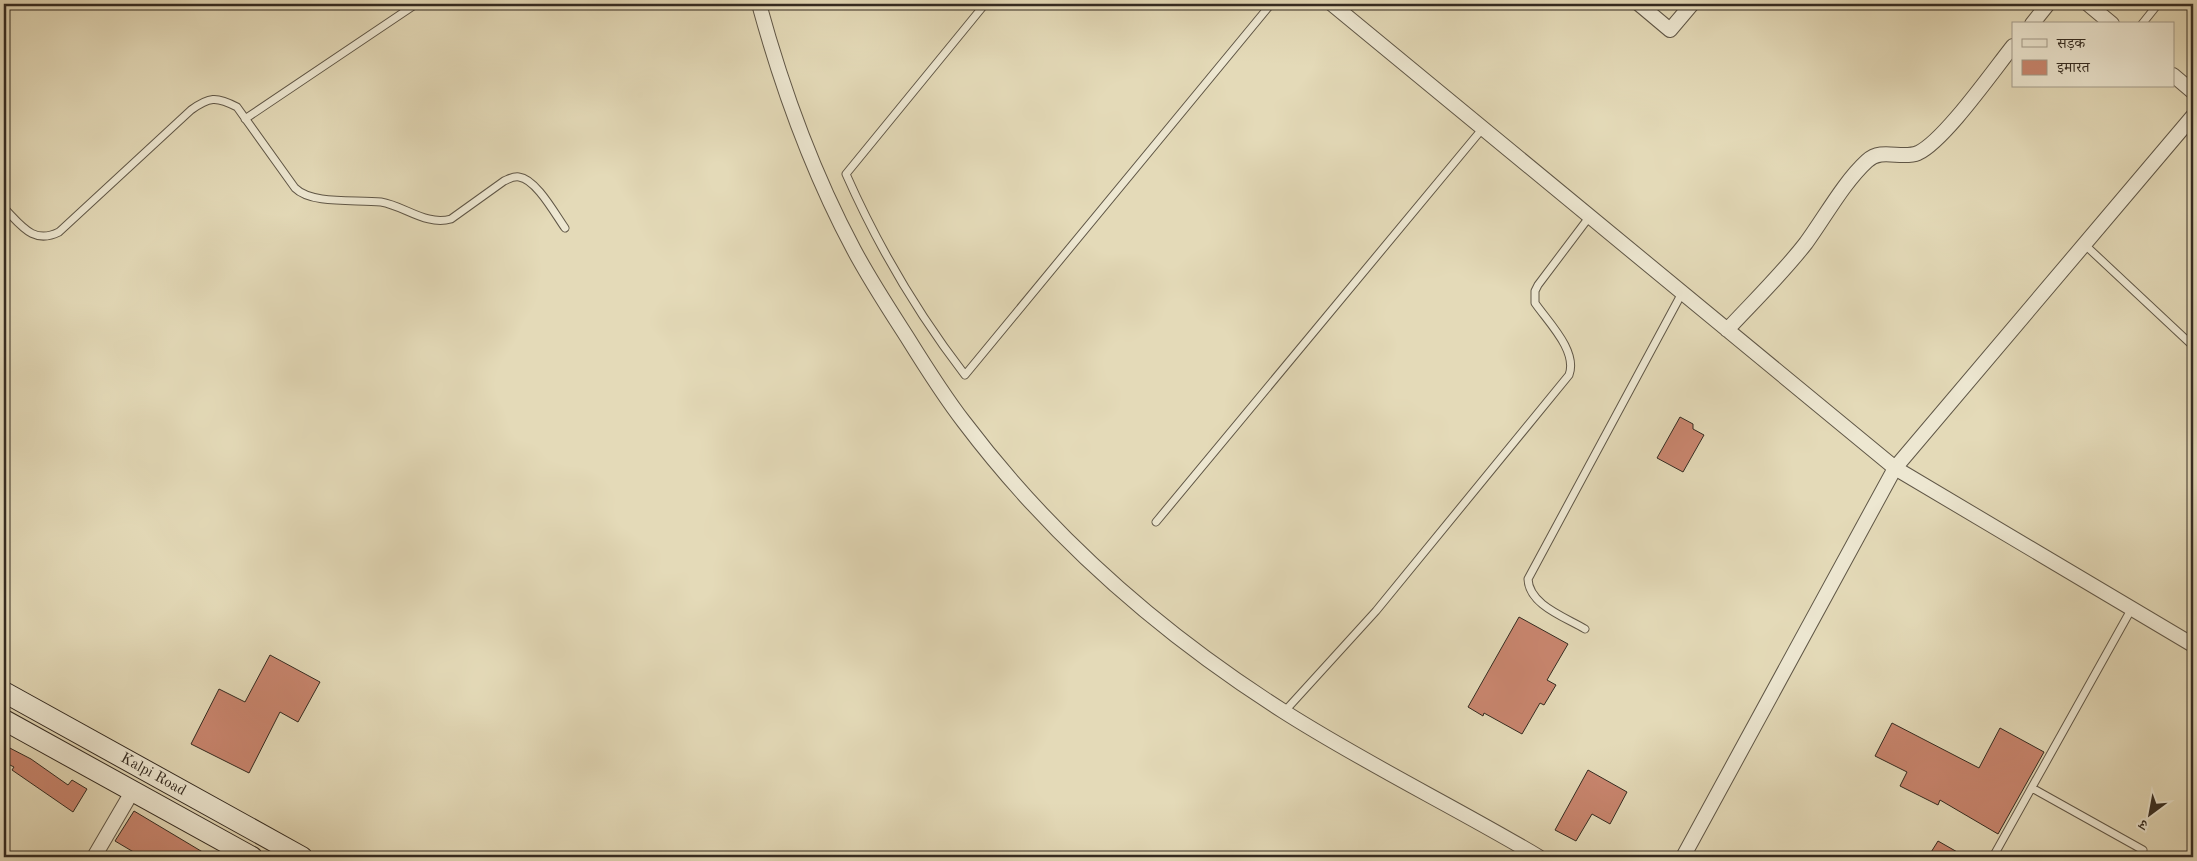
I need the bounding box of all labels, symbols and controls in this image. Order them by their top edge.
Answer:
legend [2012,22,2174,88]
text: सड़क [2056,37,2086,52]
text: इमारत [2056,61,2091,76]
street label: Kalpi Road [118,751,188,799]
north arrow [2124,788,2174,838]
text: उ [2136,816,2151,833]

